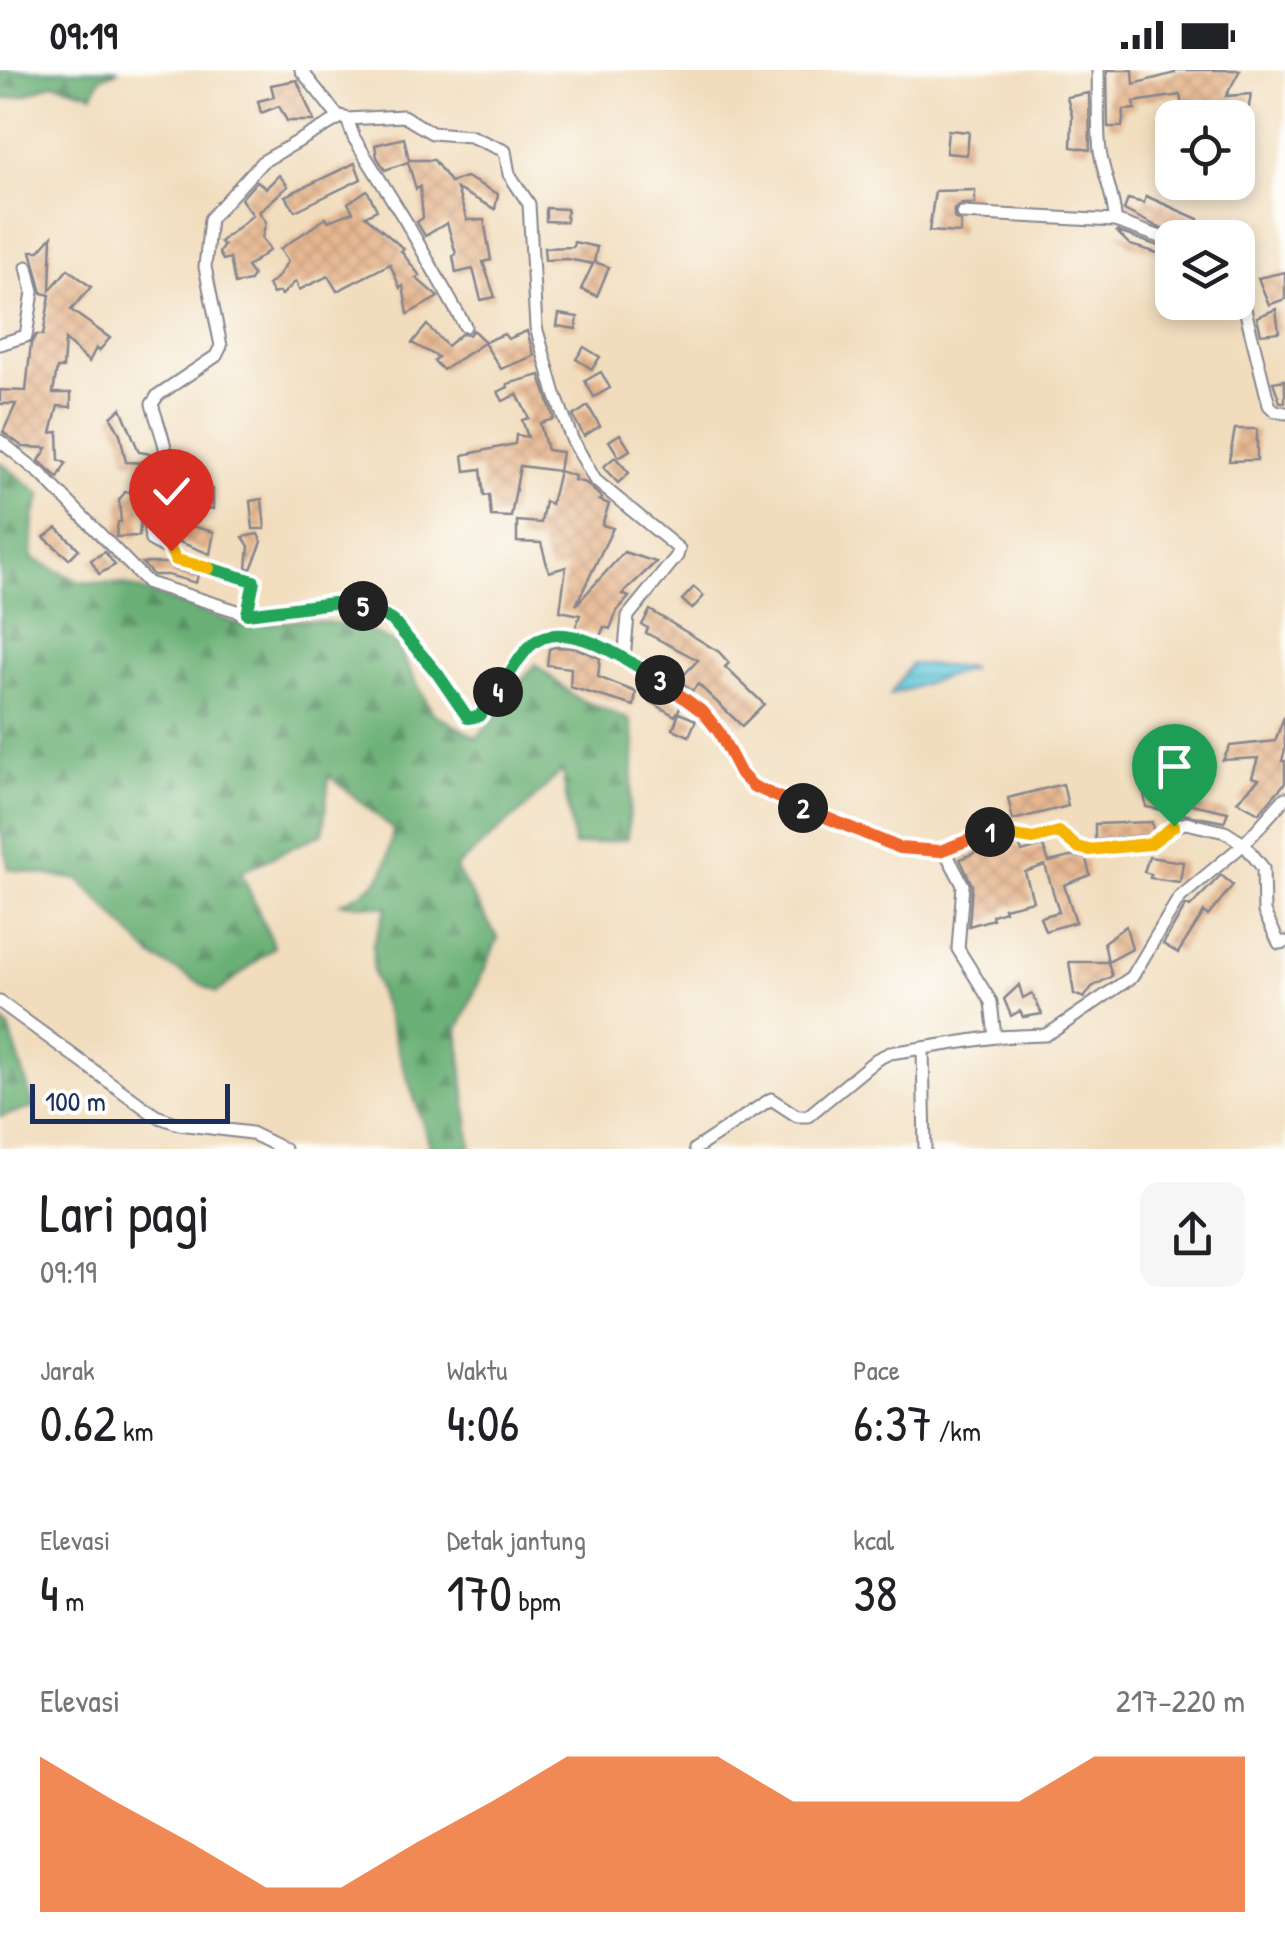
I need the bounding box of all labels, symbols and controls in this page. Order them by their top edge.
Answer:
text: 09:19 [50,9,118,61]
map controls [1155,100,1255,320]
button: locate [1155,100,1255,200]
button: layers [1155,220,1255,320]
pin [129,449,214,552]
icon: check [144,464,199,519]
pin: 5 [338,581,388,631]
text: 5 [357,587,369,625]
pin: 3 [635,655,685,705]
text: 3 [654,661,666,699]
pin: 4 [473,667,523,717]
text: 4 [493,673,503,711]
pin [1132,724,1217,827]
icon: arrive [1147,739,1202,794]
pin: 2 [778,783,828,833]
text: 2 [796,789,810,827]
pin: 1 [965,807,1015,857]
text: 1 [985,813,995,851]
scale bar [30,1079,230,1124]
text: 100 m [45,1082,106,1120]
text: Lari pagi [40,1175,210,1249]
button: share [1140,1182,1245,1287]
text: 09:19 [40,1250,97,1293]
text: Jarak [40,1351,95,1389]
text: Waktu [447,1351,507,1389]
text: Pace [853,1351,900,1389]
text: 0.62 [40,1389,116,1457]
text: 4:06 [447,1389,519,1457]
text: 6:37 [853,1389,932,1457]
text: km [116,1412,154,1450]
text: /km [932,1412,981,1450]
text: Elevasi [40,1521,110,1559]
text: Detak jantung [447,1521,586,1559]
text: kcal [853,1521,894,1559]
text: 4 [40,1559,59,1627]
text: 170 [447,1559,512,1627]
text: 38 [853,1559,897,1627]
text: m [59,1582,84,1620]
text: bpm [512,1582,561,1620]
text: Elevasi [40,1679,120,1722]
text: 217–220 m [1116,1679,1245,1722]

